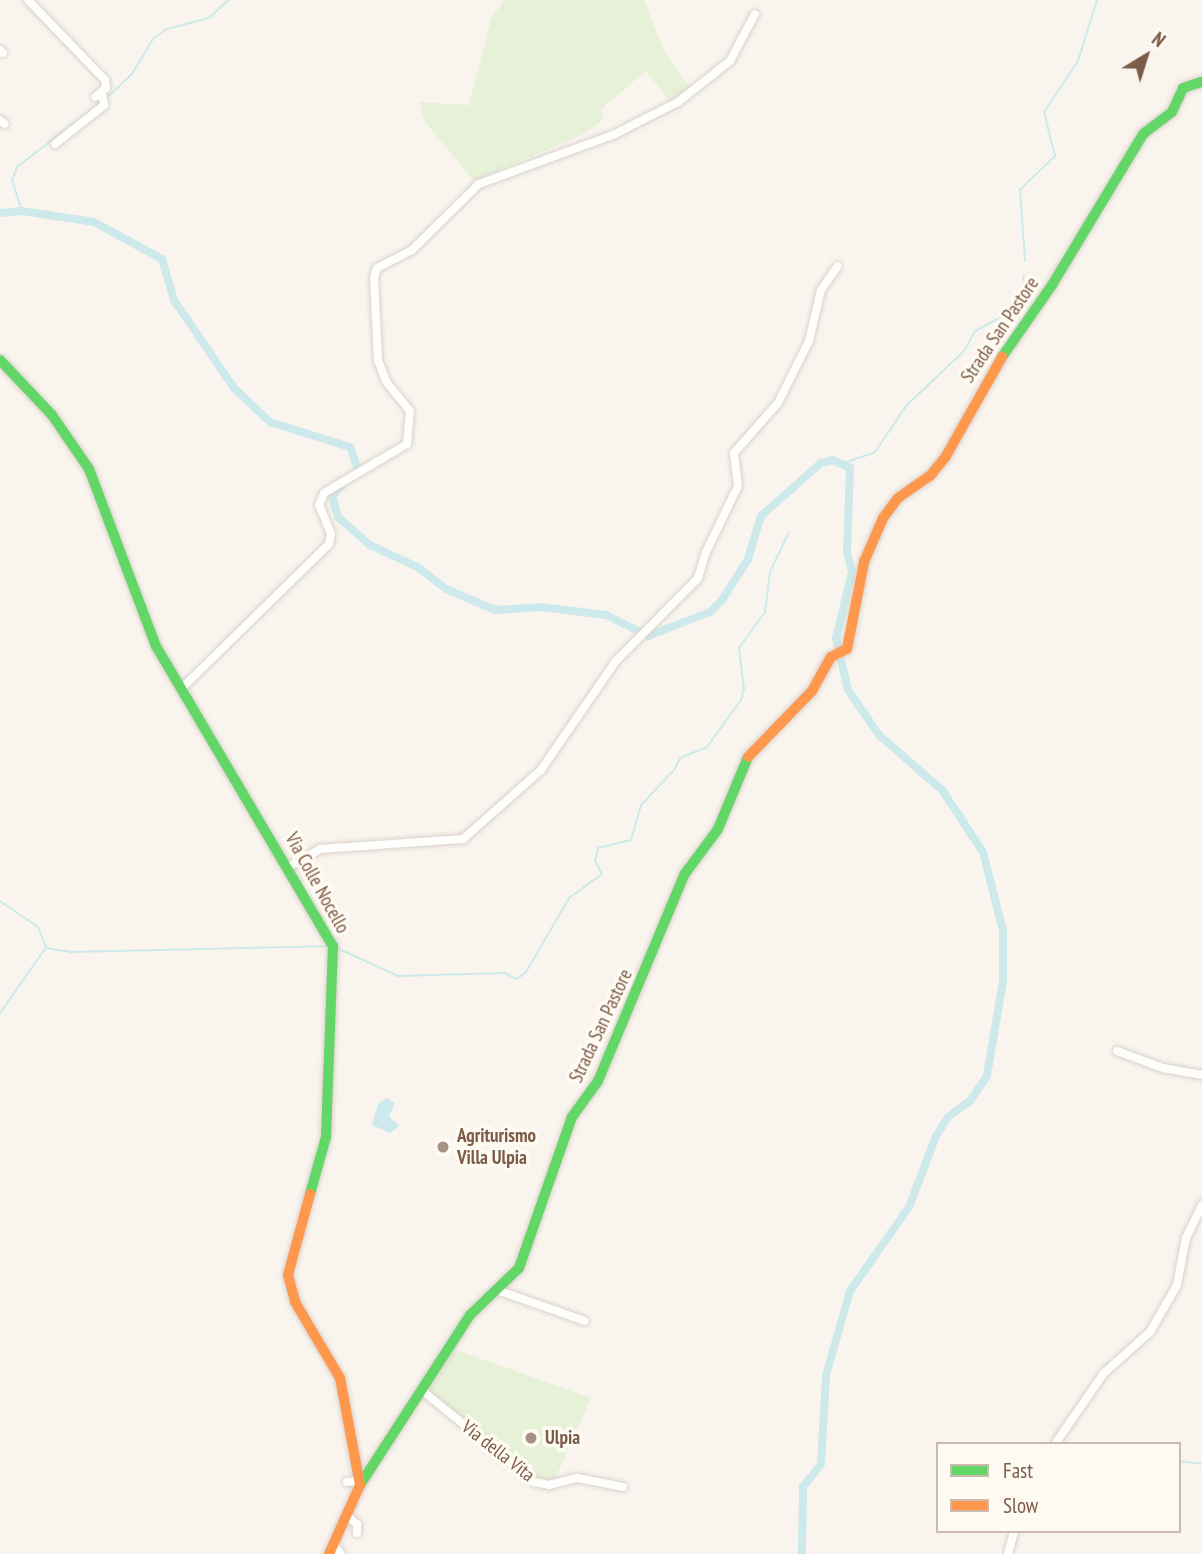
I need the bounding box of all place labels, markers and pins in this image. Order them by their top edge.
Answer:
place label: Agriturismo Villa Ulpia [457,1125,536,1169]
marker: Agriturismo Villa Ulpia [435,1139,451,1155]
place label: Ulpia [545,1427,580,1449]
marker: Ulpia [523,1430,539,1446]

